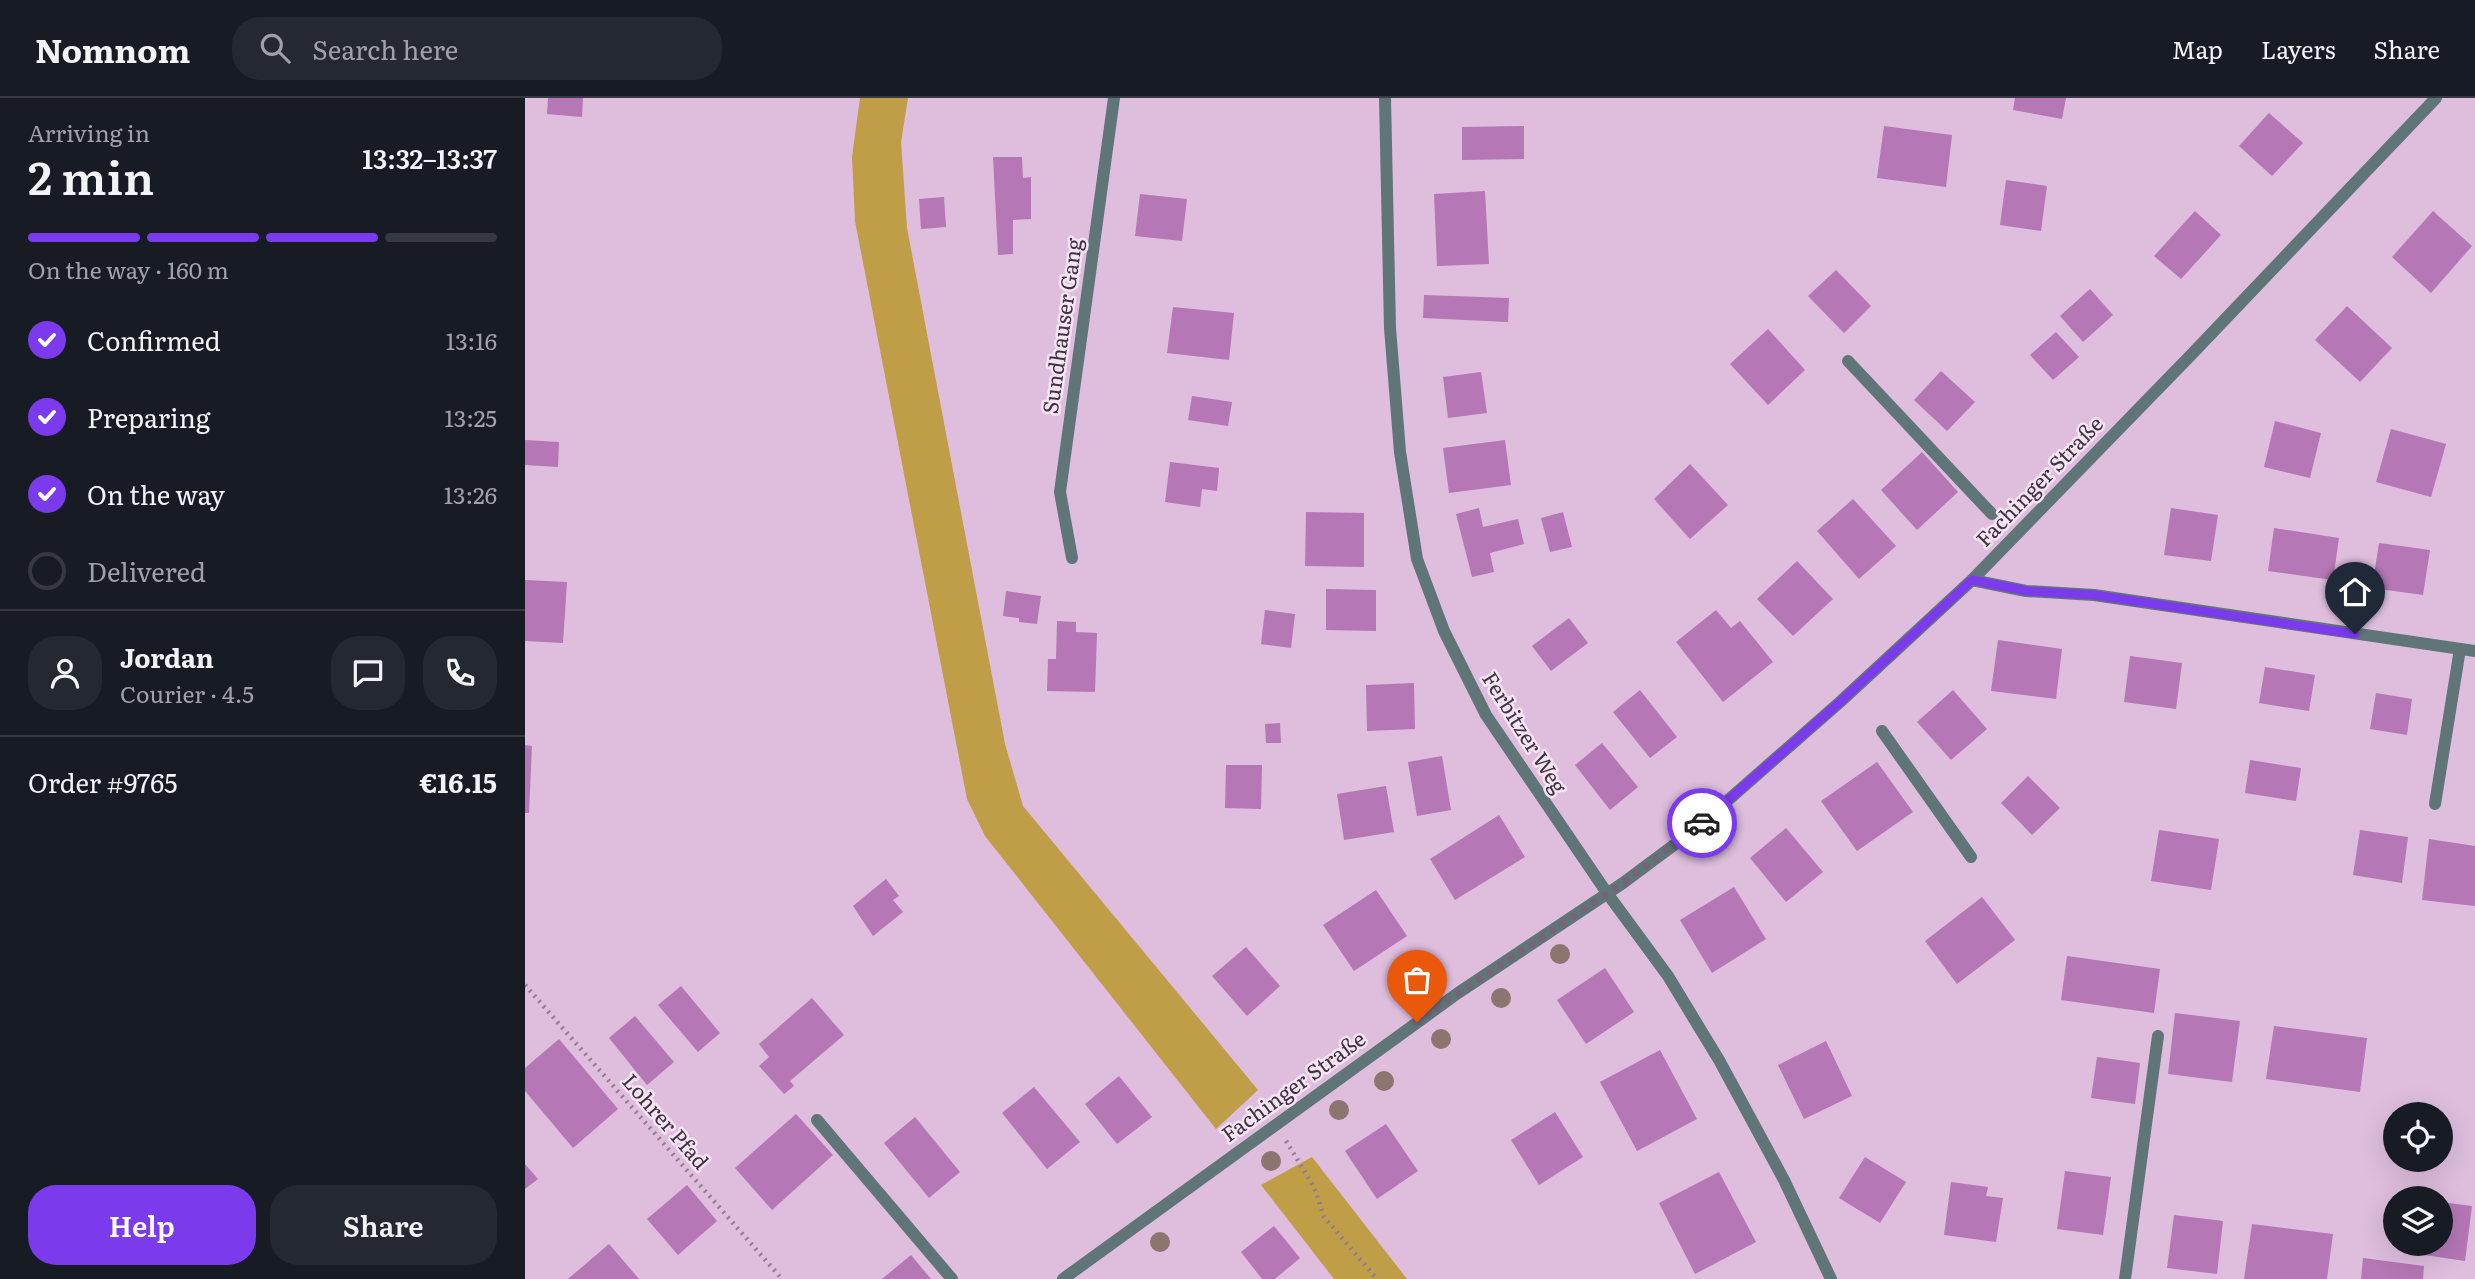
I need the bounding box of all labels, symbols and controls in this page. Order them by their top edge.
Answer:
search box [232,17,722,80]
text: Nomnom [35,24,190,73]
icon: search [256,29,294,67]
text: Search here [312,29,458,68]
text: Map [2172,31,2223,66]
text: Layers [2261,31,2335,66]
text: Share [2373,31,2440,66]
text: Arriving in [28,115,150,149]
text: 13:32–13:37 [362,138,497,177]
text: 2 min [28,141,154,209]
street label: Sundhauser Gang [1033,236,1088,416]
text: On the way · 160 m [28,252,229,286]
text: Confirmed [87,320,221,359]
icon: check [28,321,66,359]
text: 13:16 [446,323,497,357]
text: Preparing [87,397,210,436]
icon: check [28,398,66,436]
text: 13:25 [444,400,497,434]
street label: Fachinger Straße [1968,408,2109,553]
text: On the way [87,474,225,513]
icon: check [28,475,66,513]
text: 13:26 [444,477,497,511]
text: Delivered [87,551,206,590]
pin [2325,562,2385,634]
icon: home [2336,573,2374,611]
button: person [28,636,102,710]
button: chat [331,636,405,710]
button: phone [423,636,497,710]
text: Jordan [120,637,214,676]
street label: Ferbitzer Weg [1476,665,1576,799]
text: Courier · 4.5 [120,676,254,710]
text: Order #9765 [28,762,177,801]
text: €16.15 [419,762,497,801]
courier [1667,788,1737,858]
icon: car [1683,804,1721,842]
pin [1387,950,1447,1022]
icon: bag [1398,961,1436,999]
street label: Fachinger Straße [1214,1022,1371,1148]
street label: Lohrer Pfad [616,1066,717,1175]
map controls [2383,1102,2453,1256]
button: locate [2383,1102,2453,1172]
button: Help [28,1185,256,1265]
button: Share [270,1185,497,1265]
button: layers [2383,1186,2453,1256]

